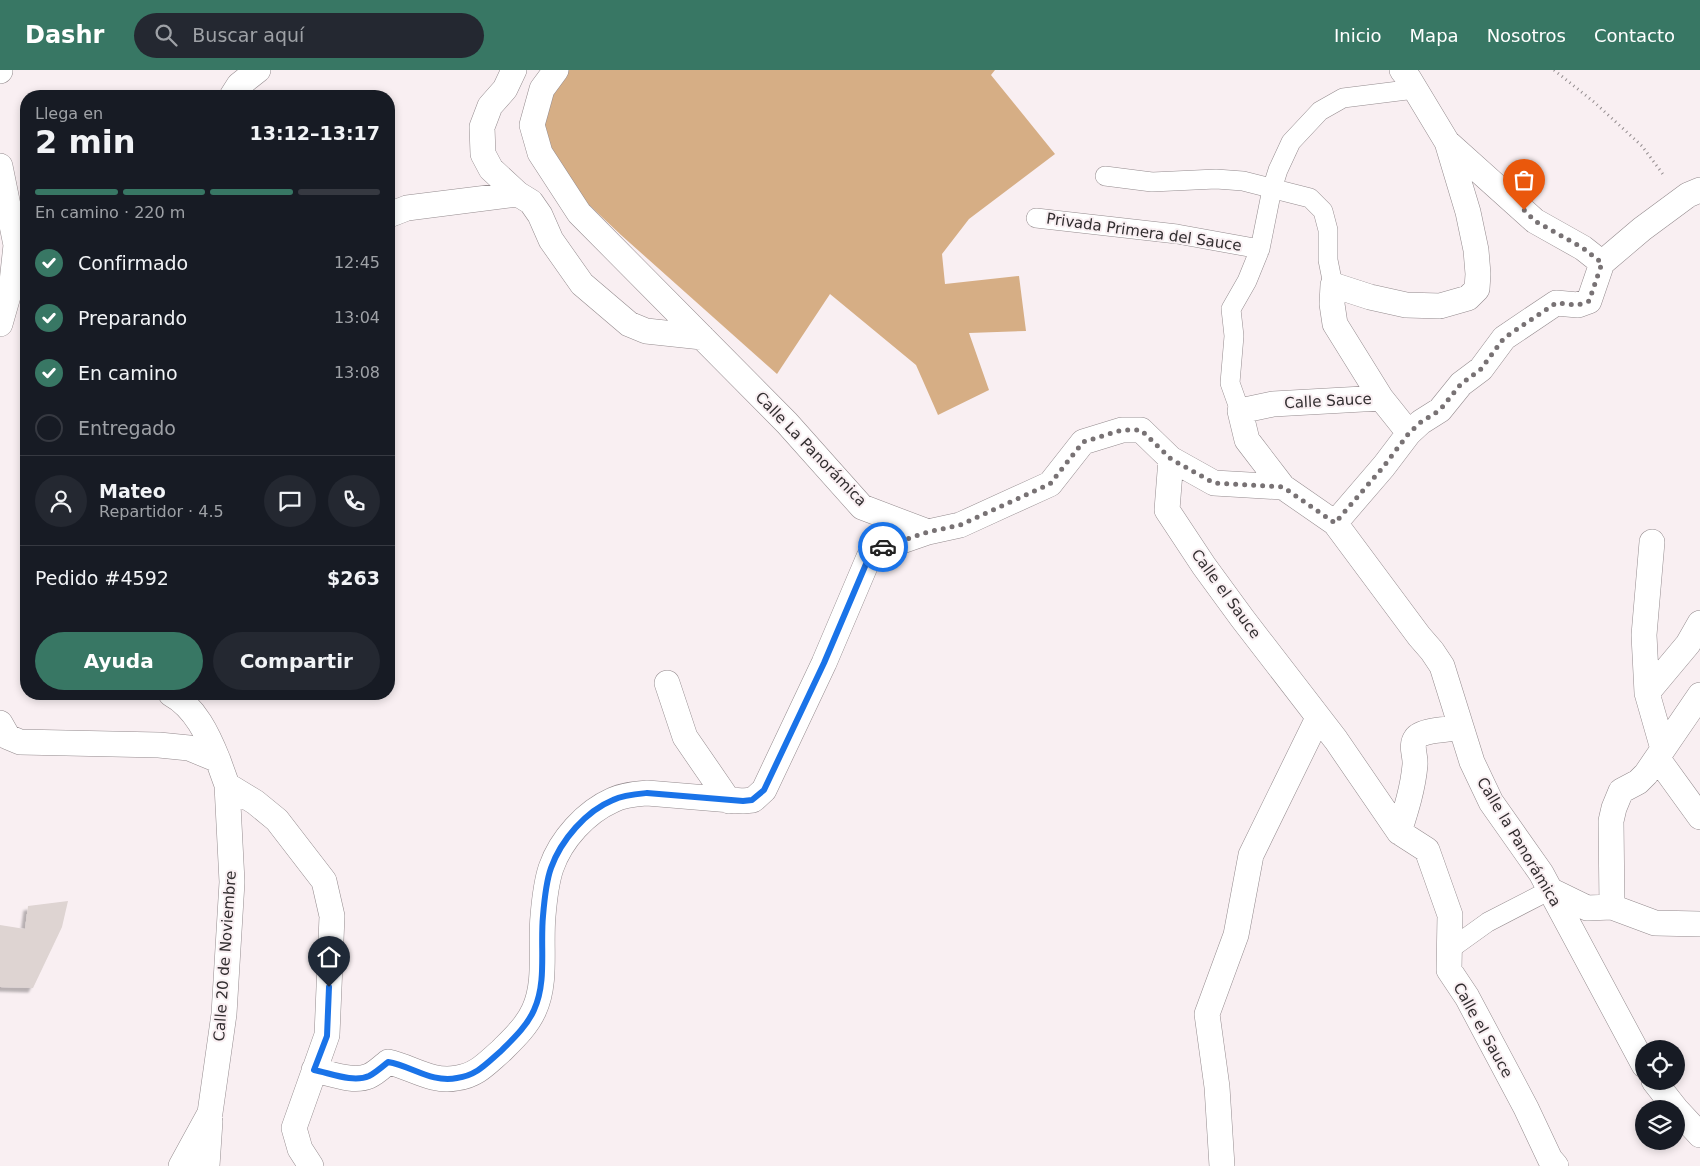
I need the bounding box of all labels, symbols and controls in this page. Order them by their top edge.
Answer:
search box [134,13,484,58]
text: Dashr [25,21,104,49]
icon: search [152,21,180,49]
text: Buscar aquí [192,24,304,46]
text: Inicio [1334,25,1382,46]
text: Mapa [1410,25,1459,46]
text: Nosotros [1487,25,1566,46]
text: Contacto [1594,25,1675,46]
text: Llega en [35,104,103,123]
text: 13:12–13:17 [250,122,380,144]
text: 2 min [35,123,136,161]
pin [1503,159,1545,210]
icon: bag [1510,166,1538,194]
text: En camino · 220 m [35,203,185,222]
street label: Privada Primera del Sauce [1045,209,1243,255]
icon: check [35,249,63,277]
text: Confirmado [78,252,188,274]
text: 12:45 [334,253,380,272]
icon: check [35,304,63,332]
text: Preparando [78,307,187,329]
text: 13:04 [334,308,380,327]
icon: check [35,359,63,387]
text: En camino [78,362,178,384]
text: 13:08 [334,363,380,382]
street label: Calle La Panorámica [752,388,870,510]
street label: Calle Sauce [1284,390,1372,412]
text: Entregado [78,417,176,439]
button: person [35,475,87,527]
button: chat [264,475,316,527]
button: phone [328,475,380,527]
text: Mateo [99,480,166,502]
text: Repartidor · 4.5 [99,502,224,521]
courier [858,522,908,572]
icon: car [869,533,897,561]
street label: Calle el Sauce [1188,546,1264,642]
text: Pedido #4592 [35,567,169,589]
text: $263 [327,567,380,589]
button: Ayuda [35,632,203,690]
button: Compartir [213,632,380,690]
street label: Calle la Panorámica [1473,774,1565,910]
street label: Calle 20 de Noviembre [210,870,240,1042]
pin [308,936,350,987]
icon: home [315,943,343,971]
street label: Calle el Sauce [1449,979,1517,1081]
map controls [1635,1040,1685,1150]
button: locate [1635,1040,1685,1090]
button: layers [1635,1100,1685,1150]

